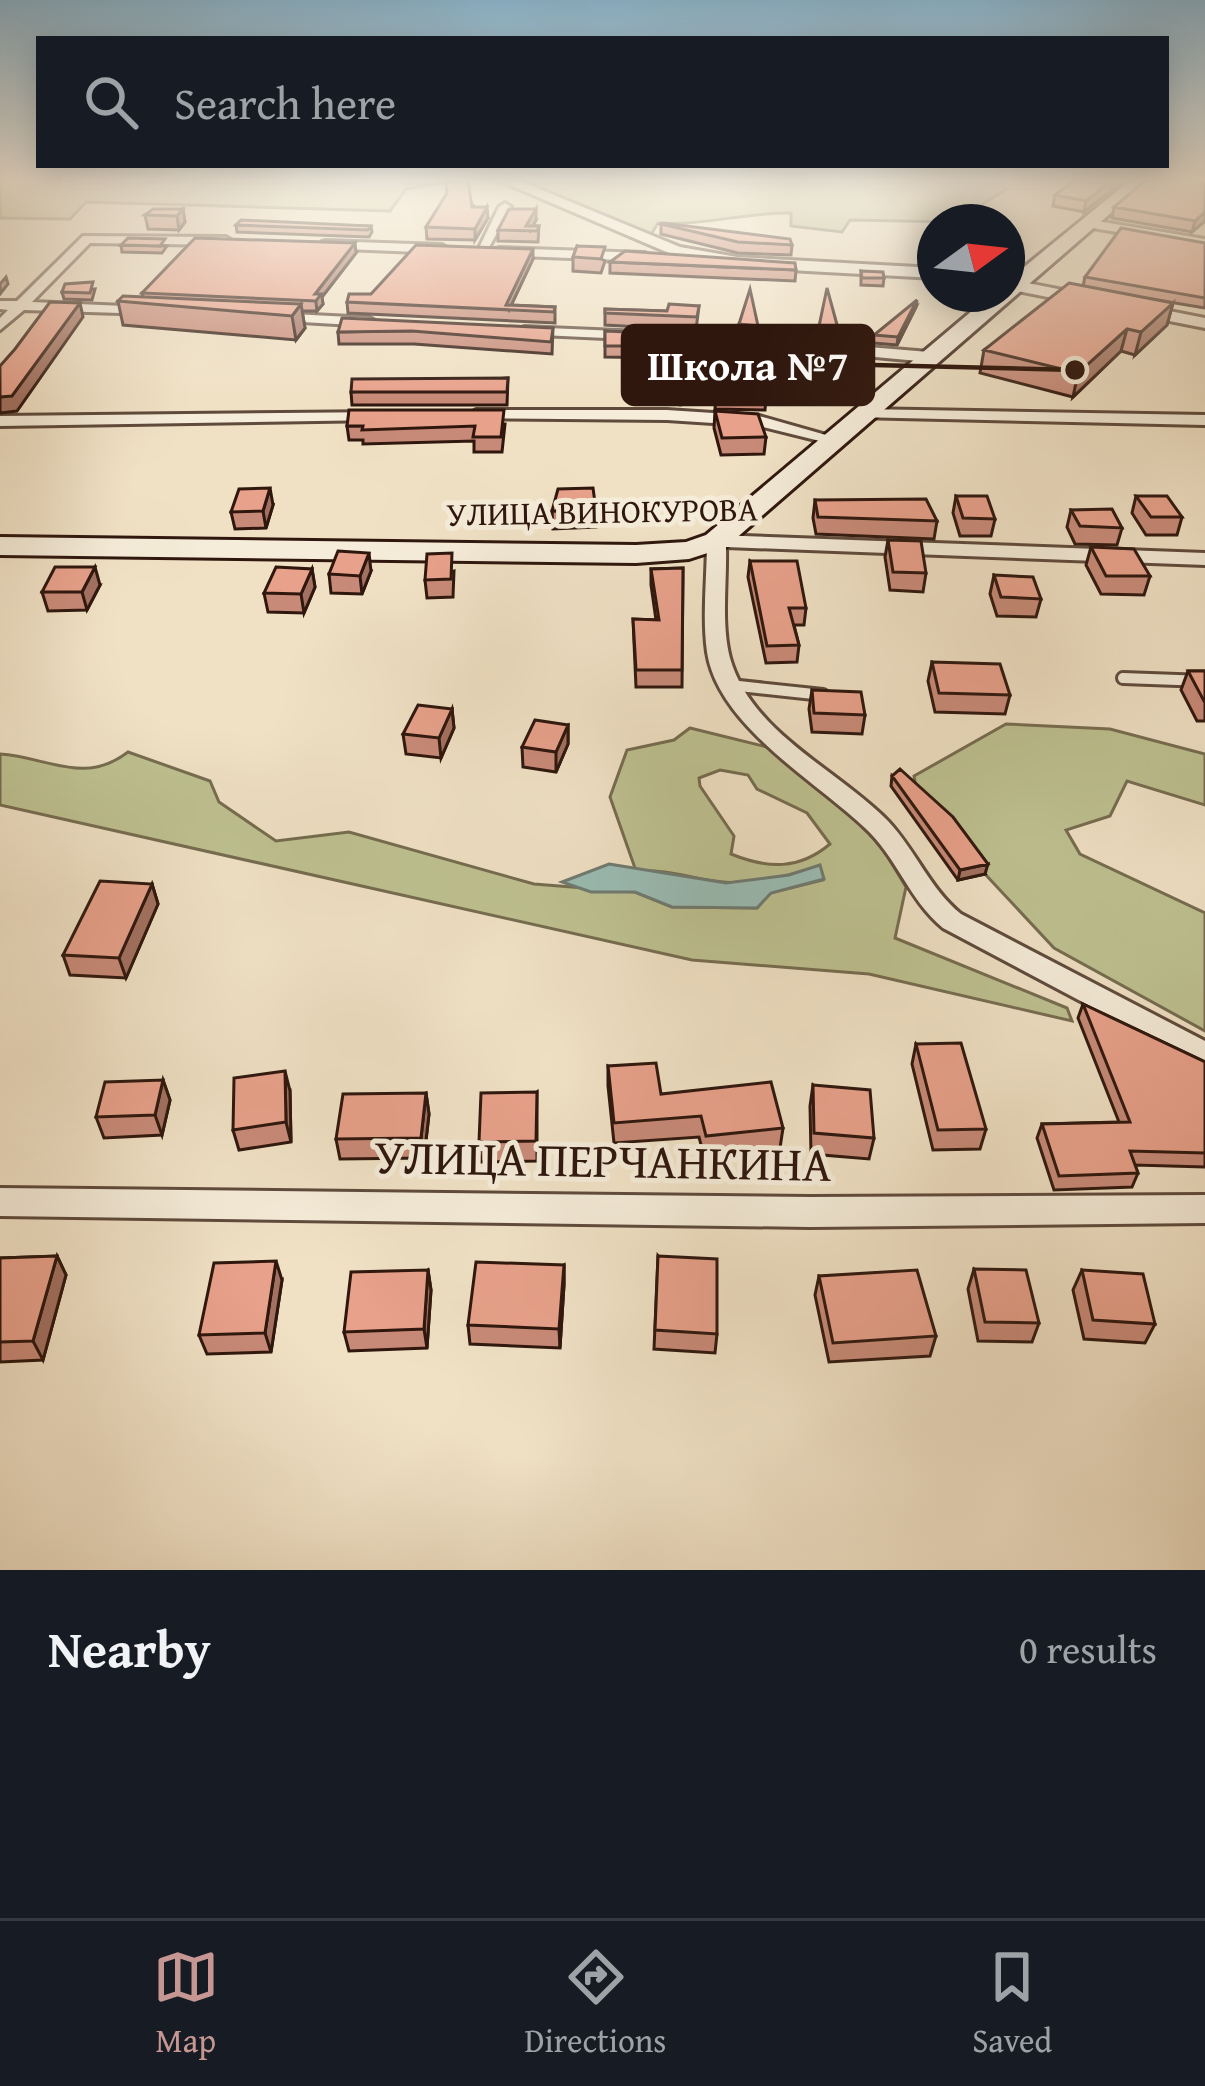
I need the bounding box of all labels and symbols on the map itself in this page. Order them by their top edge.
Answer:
north arrow [917,204,1025,312]
callout: Школа №7 [623,326,873,404]
text: Школа №7 [647,334,849,395]
street label: УЛИЦА ВИНОКУРОВА [446,484,758,538]
street label: УЛИЦА ПЕРЧАНКИНА [374,1120,832,1199]

